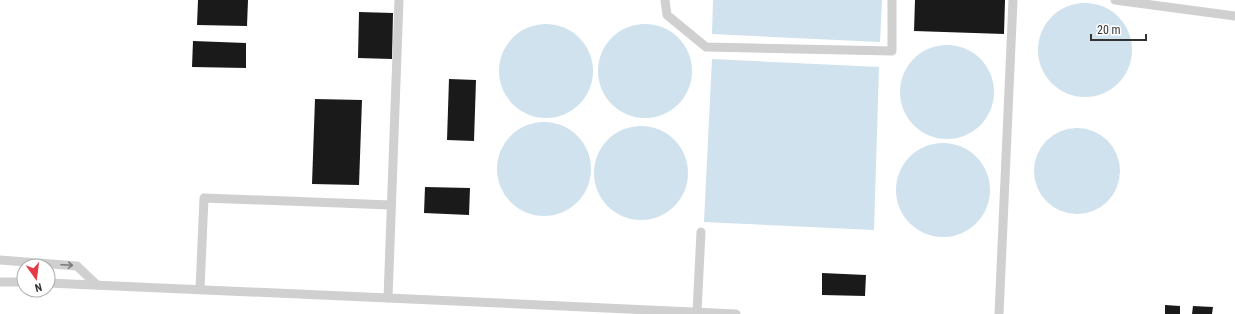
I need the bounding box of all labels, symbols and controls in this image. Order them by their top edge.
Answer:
scale bar [1091,16,1146,42]
text: 20 m [1097,23,1121,37]
north arrow [16,258,56,298]
one-way arrow [60,261,73,269]
text: N [33,280,43,294]

